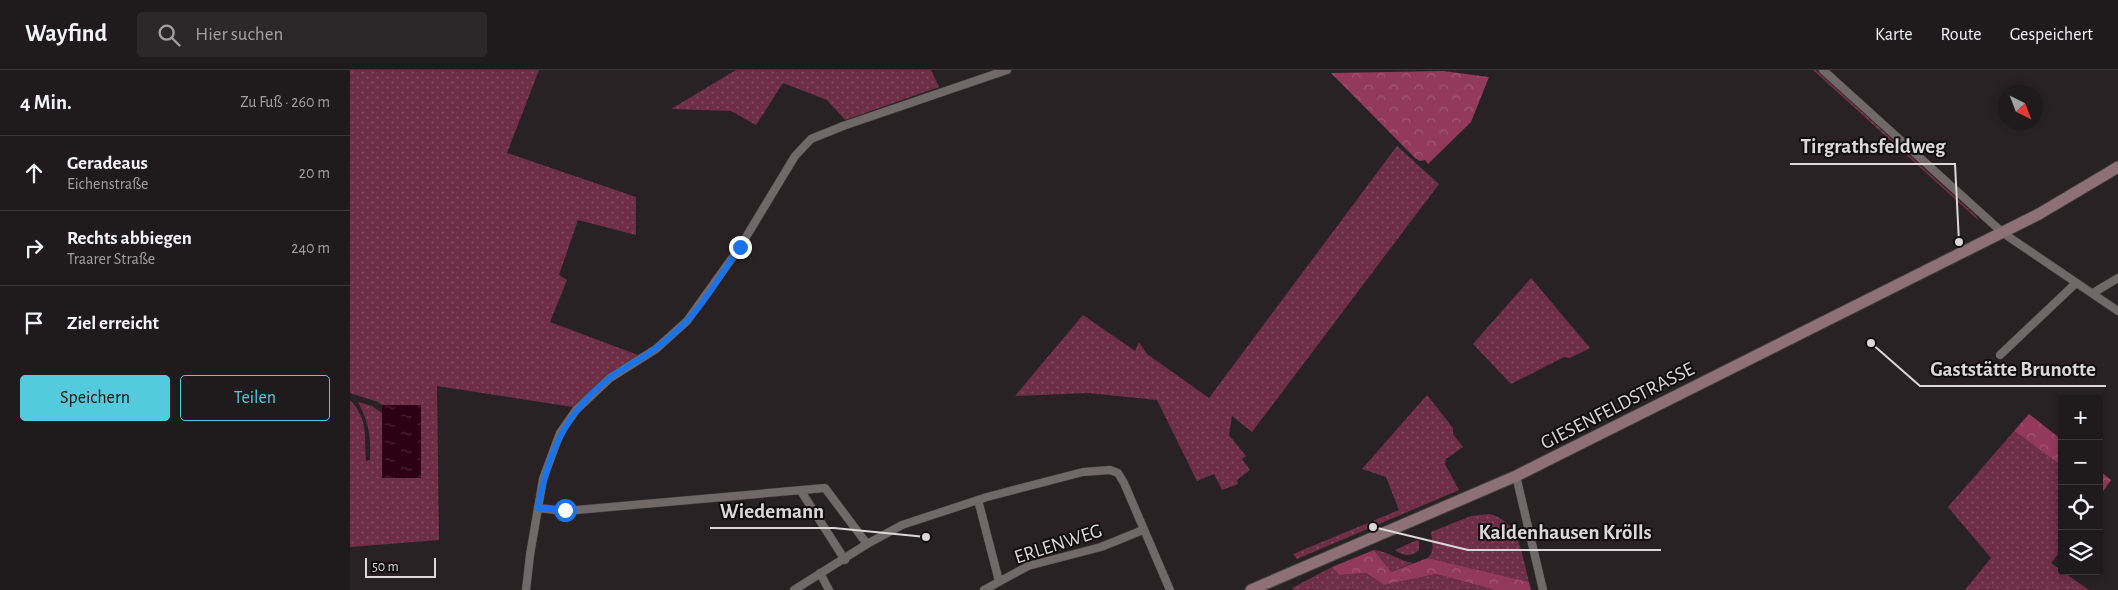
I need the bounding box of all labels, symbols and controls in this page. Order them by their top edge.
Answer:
search box [137,12,487,57]
icon: search [155,21,183,49]
text: Wayfind [25,22,107,46]
text: Hier suchen [195,25,283,44]
text: Karte [1875,26,1912,44]
text: Route [1940,26,1982,44]
text: Gespeichert [2010,26,2093,44]
north arrow [1998,85,2043,130]
text: 4 Min. [20,92,72,113]
text: Zu Fuß · 260 m [240,94,330,110]
callout: Tirgrathsfeldweg [1790,128,1955,164]
text: Tirgrathsfeldweg [1800,136,1946,157]
text: Geradeaus [67,154,148,173]
icon: ahead [20,159,48,187]
text: 20 m [299,165,330,181]
text: Eichenstraße [67,176,148,192]
text: Rechts abbiegen [67,229,192,248]
icon: right [20,234,48,262]
route end [729,236,752,259]
text: 240 m [291,240,330,256]
text: Traarer Straße [67,251,155,267]
icon: arrive [20,309,48,337]
text: Ziel erreicht [67,314,159,333]
callout: Gaststätte Brunotte [1920,350,2106,386]
street label: GIESENFELDSTRASSE [1537,358,1698,453]
text: Gaststätte Brunotte [1930,359,2096,380]
button: Speichern [20,375,170,421]
button: Teilen [180,375,330,421]
map controls [2058,395,2103,575]
button: + [2058,395,2103,440]
button: − [2058,440,2103,485]
button: locate [2058,485,2103,530]
callout: Wiedemann [710,492,834,528]
route start [554,499,577,522]
text: Wiedemann [720,501,824,522]
callout: Kaldenhausen Krölls [1468,514,1661,550]
street label: ERLENWEG [1012,520,1105,568]
text: Kaldenhausen Krölls [1478,522,1652,543]
button: layers [2058,530,2103,575]
scale bar [365,555,436,578]
text: 50 m [372,560,399,574]

